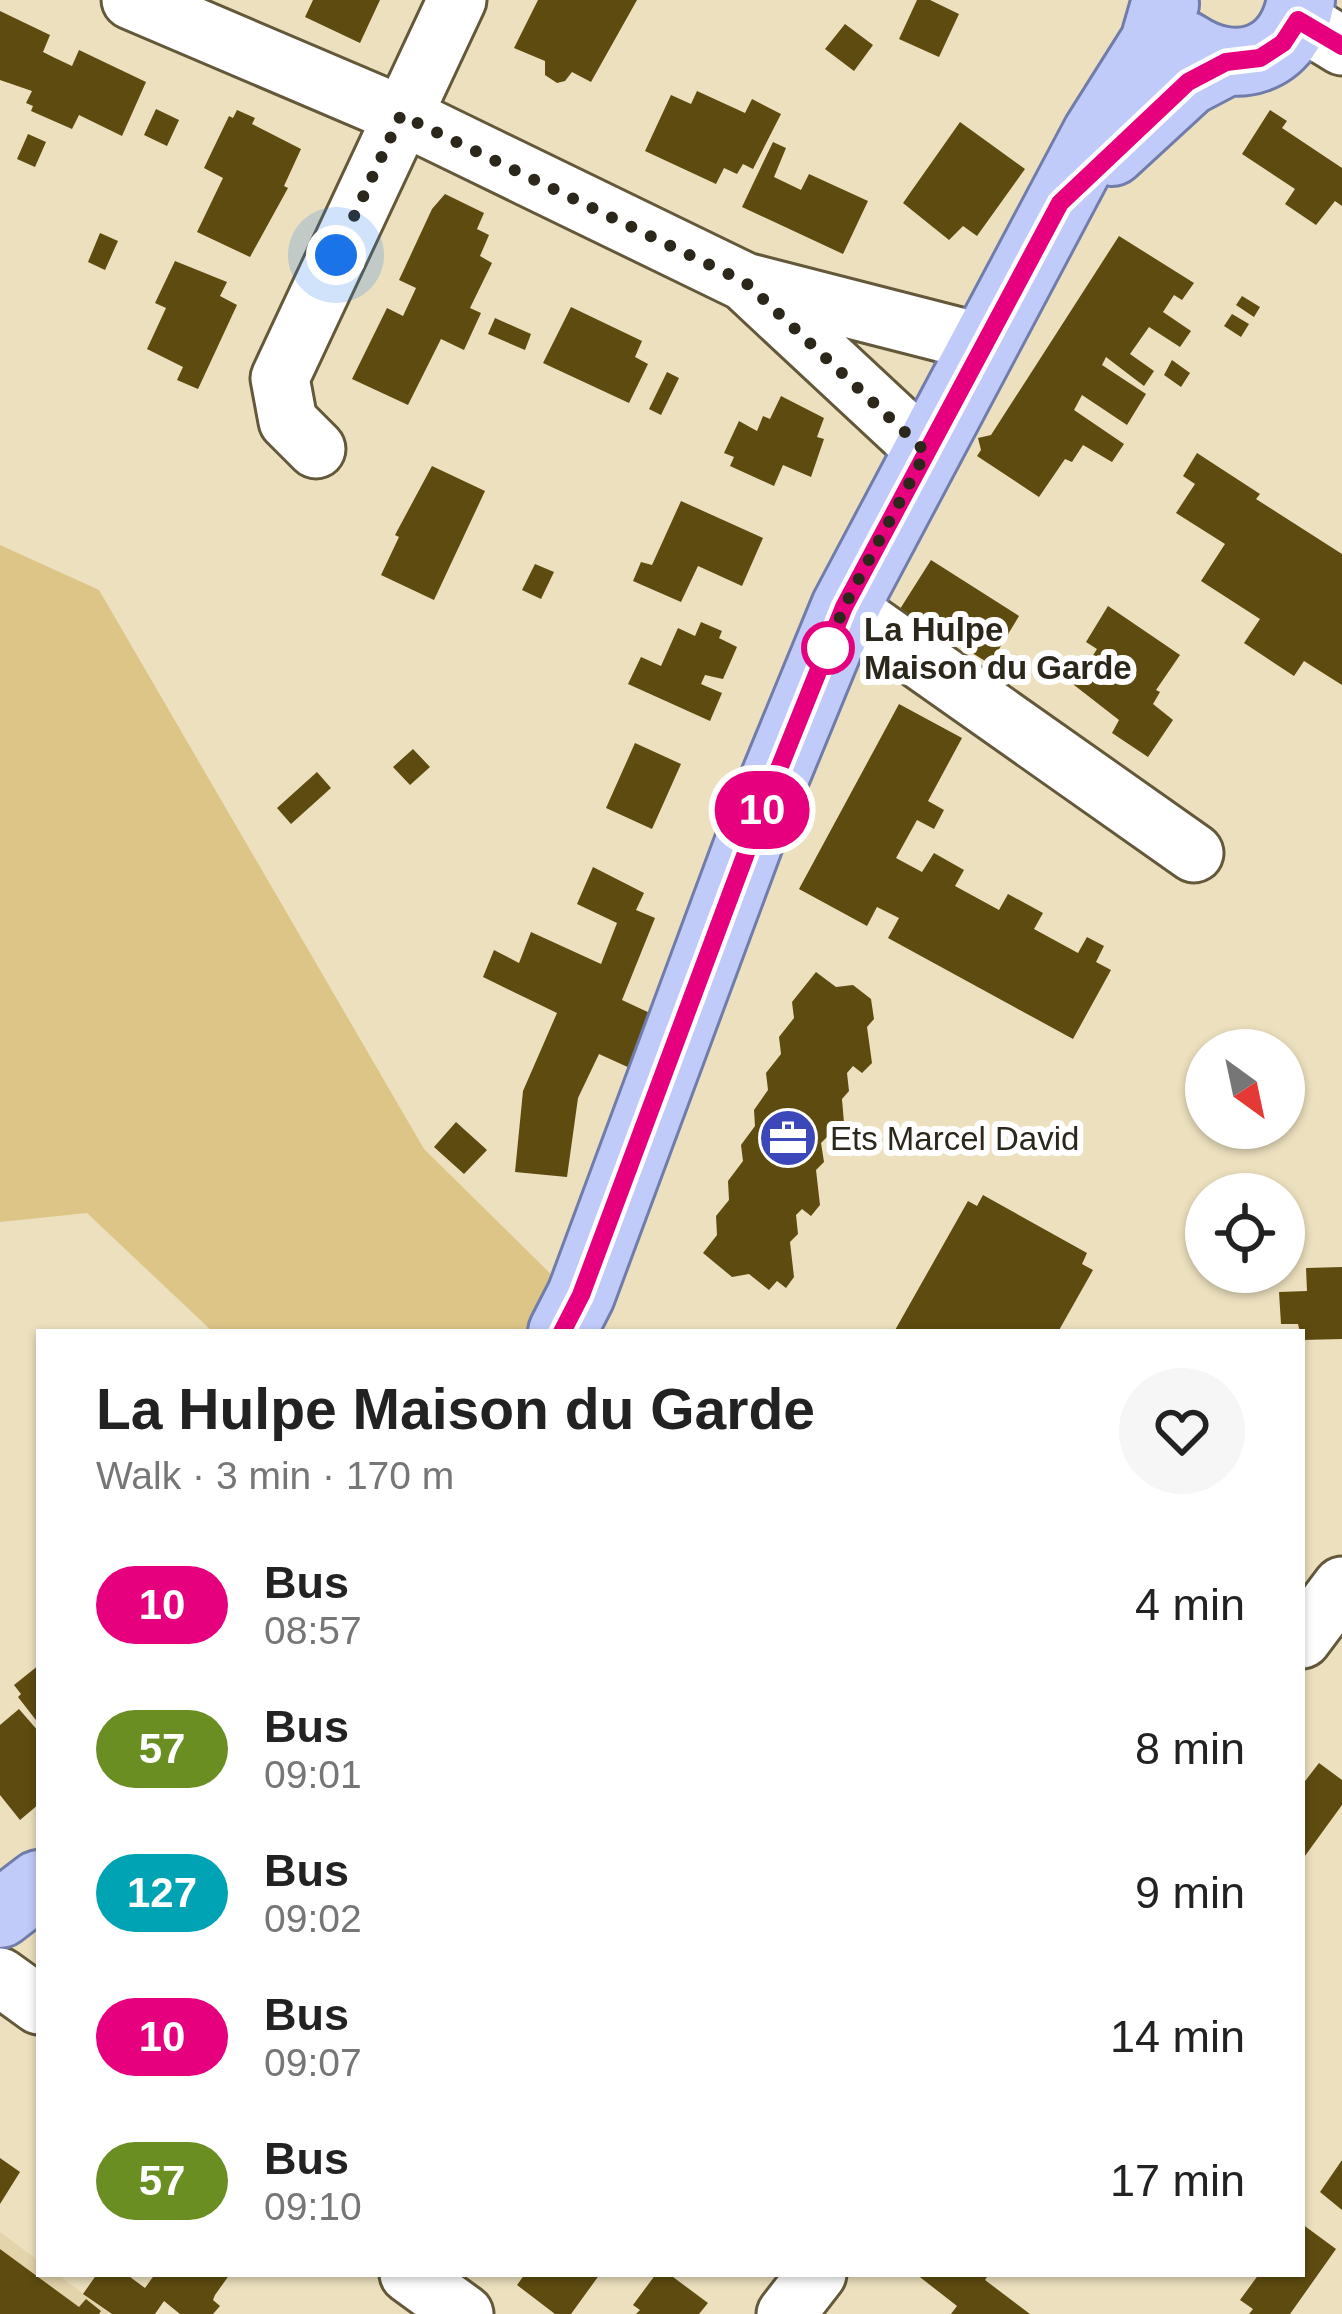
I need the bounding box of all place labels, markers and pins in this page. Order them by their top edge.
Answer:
place label: La Hulpe Maison du Garde [864,611,1132,686]
marker: La Hulpe Maison du Garde [803,623,853,673]
office icon: Ets Marcel David [757,1107,819,1169]
place label: Ets Marcel David [830,1120,1079,1157]

